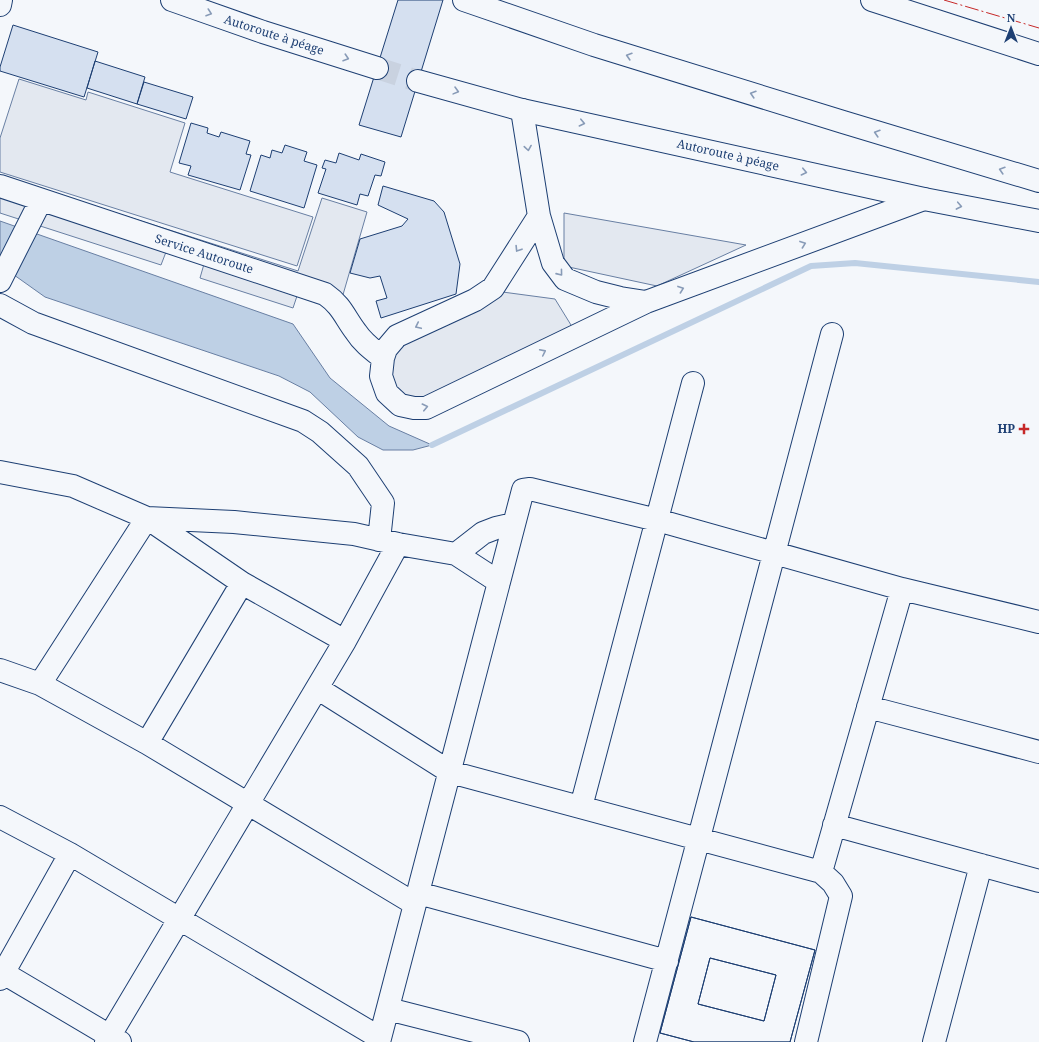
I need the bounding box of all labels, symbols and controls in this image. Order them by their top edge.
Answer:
one-way arrow [206,8,213,17]
north arrow [991,8,1031,48]
street label: Autoroute à péage [222,10,326,59]
text: N [1007,10,1016,25]
one-way arrow [625,52,632,61]
one-way arrow [342,53,349,62]
one-way arrow [452,86,459,95]
one-way arrow [750,90,757,99]
one-way arrow [578,118,585,126]
one-way arrow [874,129,881,138]
street label: Autoroute à péage [675,135,781,175]
one-way arrow [523,145,532,151]
one-way arrow [998,166,1005,175]
one-way arrow [801,168,807,176]
one-way arrow [956,201,962,209]
street label: Service Autoroute [153,230,256,277]
one-way arrow [799,240,806,249]
one-way arrow [515,245,522,252]
one-way arrow [556,268,563,275]
one-way arrow [678,286,685,294]
one-way arrow [415,321,423,329]
one-way arrow [539,349,546,357]
one-way arrow [422,403,429,411]
place label: HP [998,420,1015,437]
marker: HP [1018,423,1030,435]

